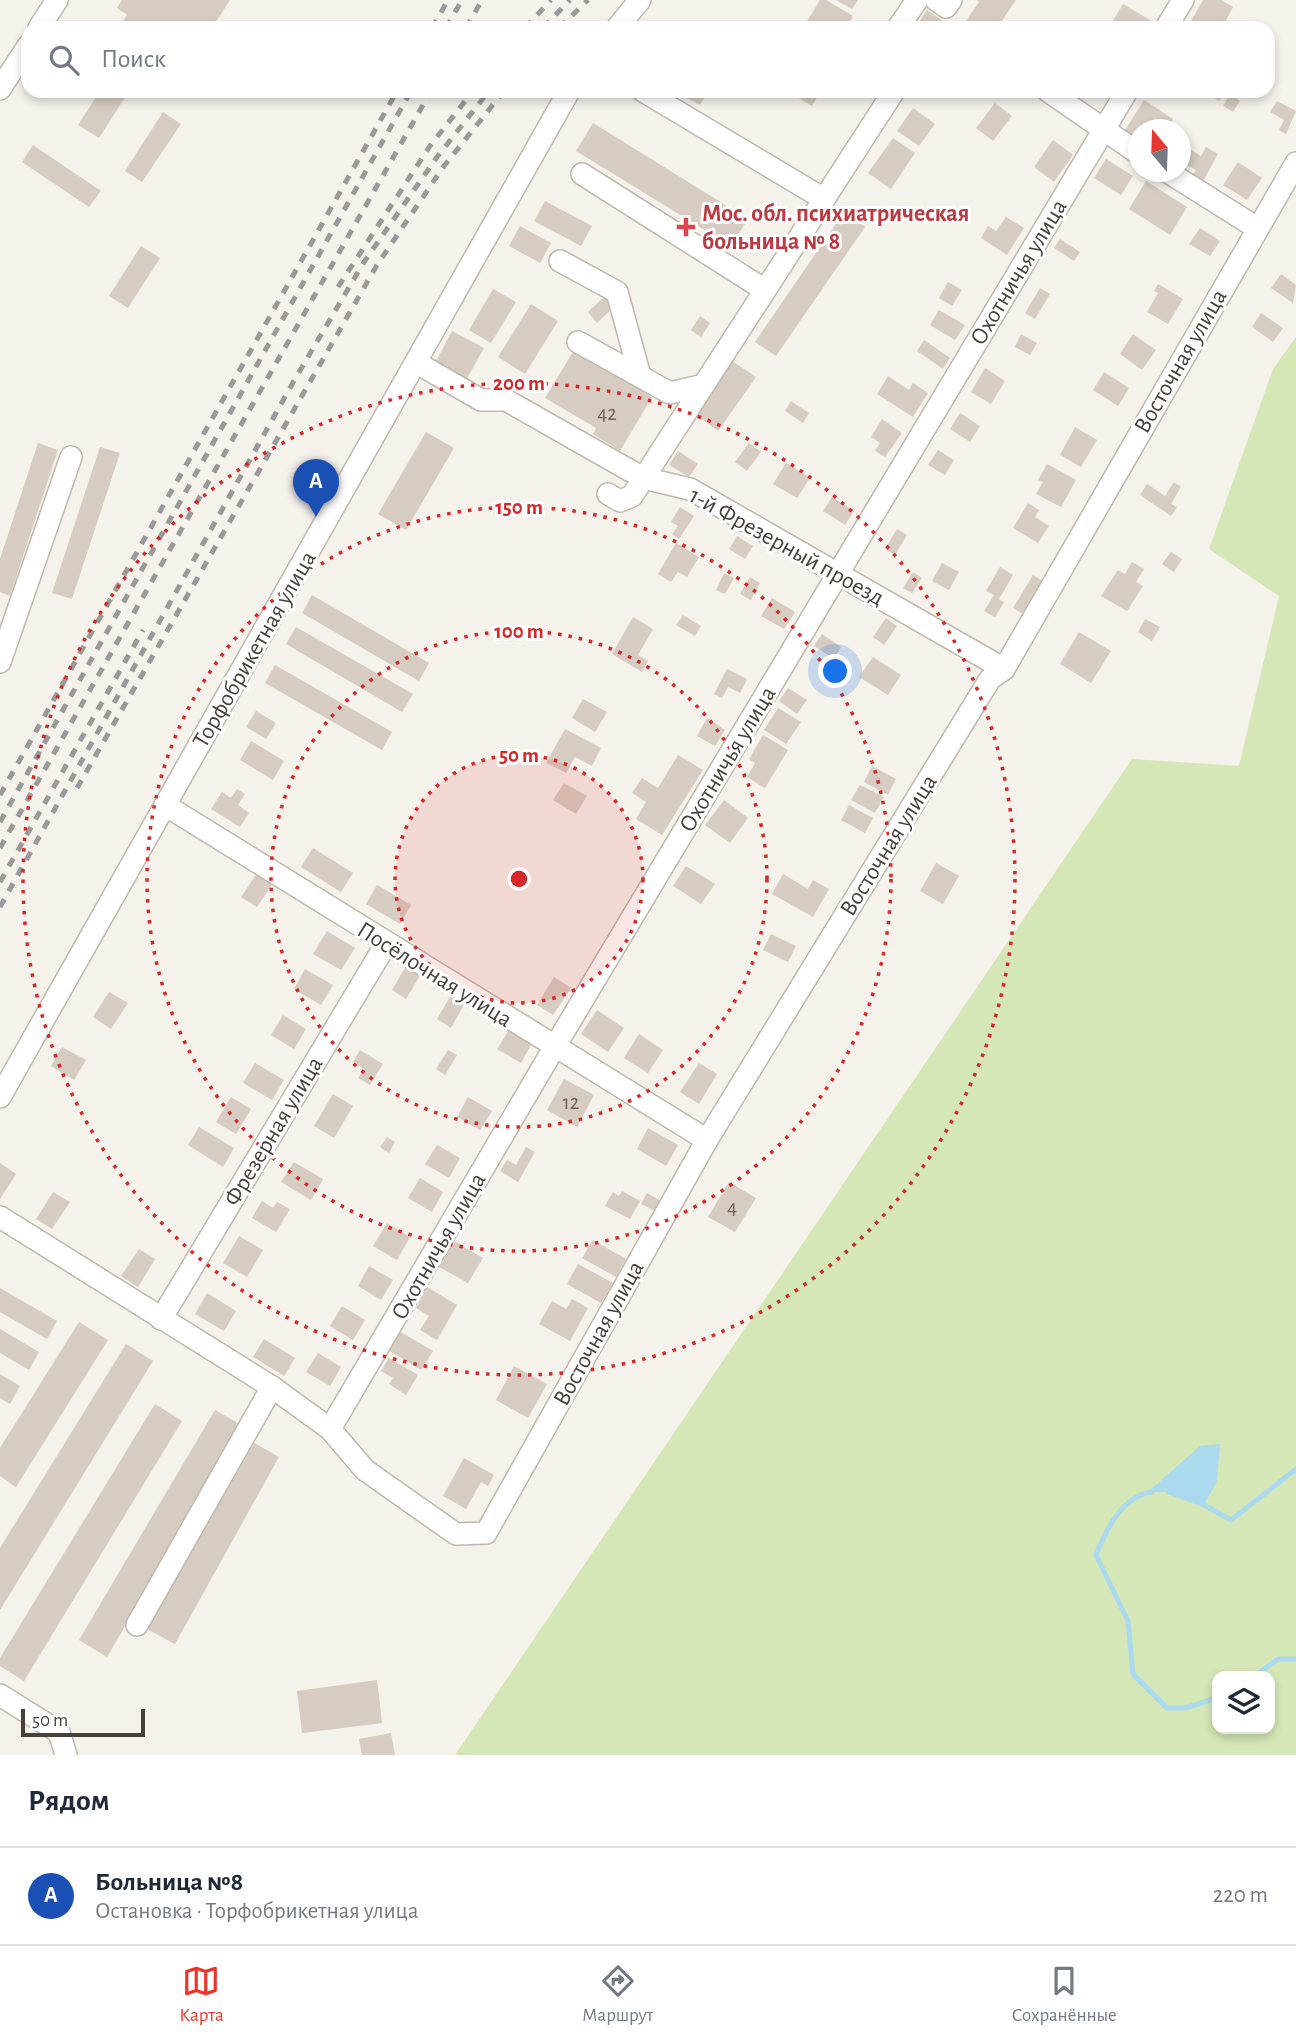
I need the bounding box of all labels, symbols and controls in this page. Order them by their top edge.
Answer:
search box [21,21,1275,98]
icon: search [45,41,83,79]
text: Поиск [101,46,166,72]
north arrow [1128,119,1191,182]
street label: Охотничья улица [966,196,1072,349]
place label: Мос. обл. психиатрическая больница № 8 [702,202,969,254]
marker: Мос. обл. психиатрическая больница № 8 [676,217,696,237]
street label: Восточная улица [1130,286,1232,437]
text: 200 m [493,373,545,394]
house number: 42 [597,403,617,424]
pin: A [293,459,339,517]
street label: 1-й Фрезерный проезд [685,483,888,610]
text: 150 m [495,497,543,518]
street label: Торфобрикетная улица [189,547,321,752]
text: 100 m [494,621,544,642]
your location [818,654,852,688]
street label: Охотничья улица [675,683,781,836]
text: 50 m [499,745,539,766]
street label: Восточная улица [836,771,942,920]
centre of rings [507,867,531,891]
street label: Посёлочная улица [353,918,516,1032]
street label: Фрезерная улица [220,1053,328,1210]
house number: 12 [563,1092,579,1113]
street label: Охотничья улица [387,1169,490,1324]
house number: 4 [727,1197,737,1218]
street label: Восточная улица [549,1257,649,1410]
map controls [1212,1671,1275,1734]
button: layers [1212,1671,1275,1734]
scale bar [21,1706,145,1738]
text: 50 m [32,1711,68,1730]
text: Рядом [28,1786,110,1816]
text: Больница №8 [95,1869,243,1895]
text: A [44,1884,58,1907]
text: 220 m [1213,1884,1268,1907]
text: Остановка · Торфобрикетная улица [95,1900,418,1923]
tab: Карта [179,1962,224,2027]
tab: Маршрут [582,1962,653,2027]
tab: Сохранённые [1012,1962,1117,2027]

